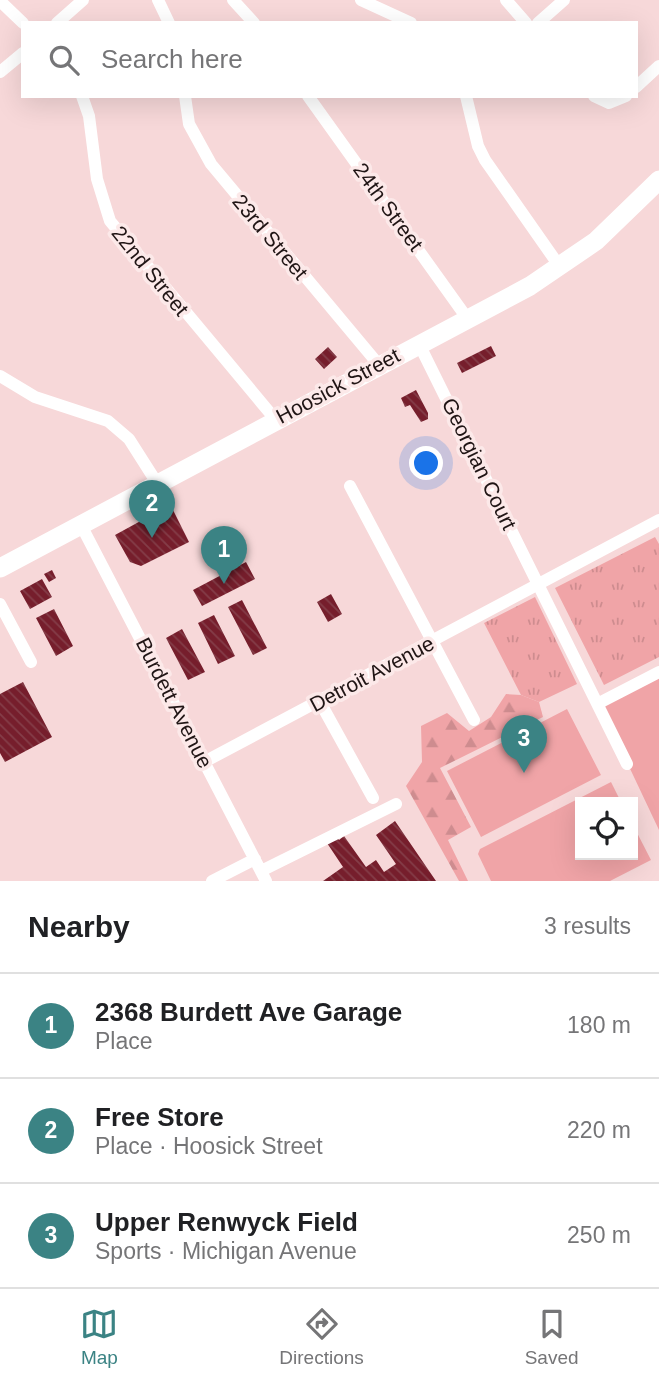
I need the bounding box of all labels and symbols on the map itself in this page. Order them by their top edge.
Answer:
street label: 24th Street [349,158,428,255]
street label: 23rd Street [228,189,313,284]
street label: 22nd Street [107,221,194,320]
street label: Hoosick Street [272,343,404,428]
street label: Georgian Court [438,394,521,533]
your location [409,446,443,480]
pin: 2 [129,480,175,538]
pin: 1 [201,526,247,584]
street label: Detroit Avenue [306,631,438,716]
street label: Burdett Avenue [132,634,217,772]
pin: 3 [501,715,547,773]

